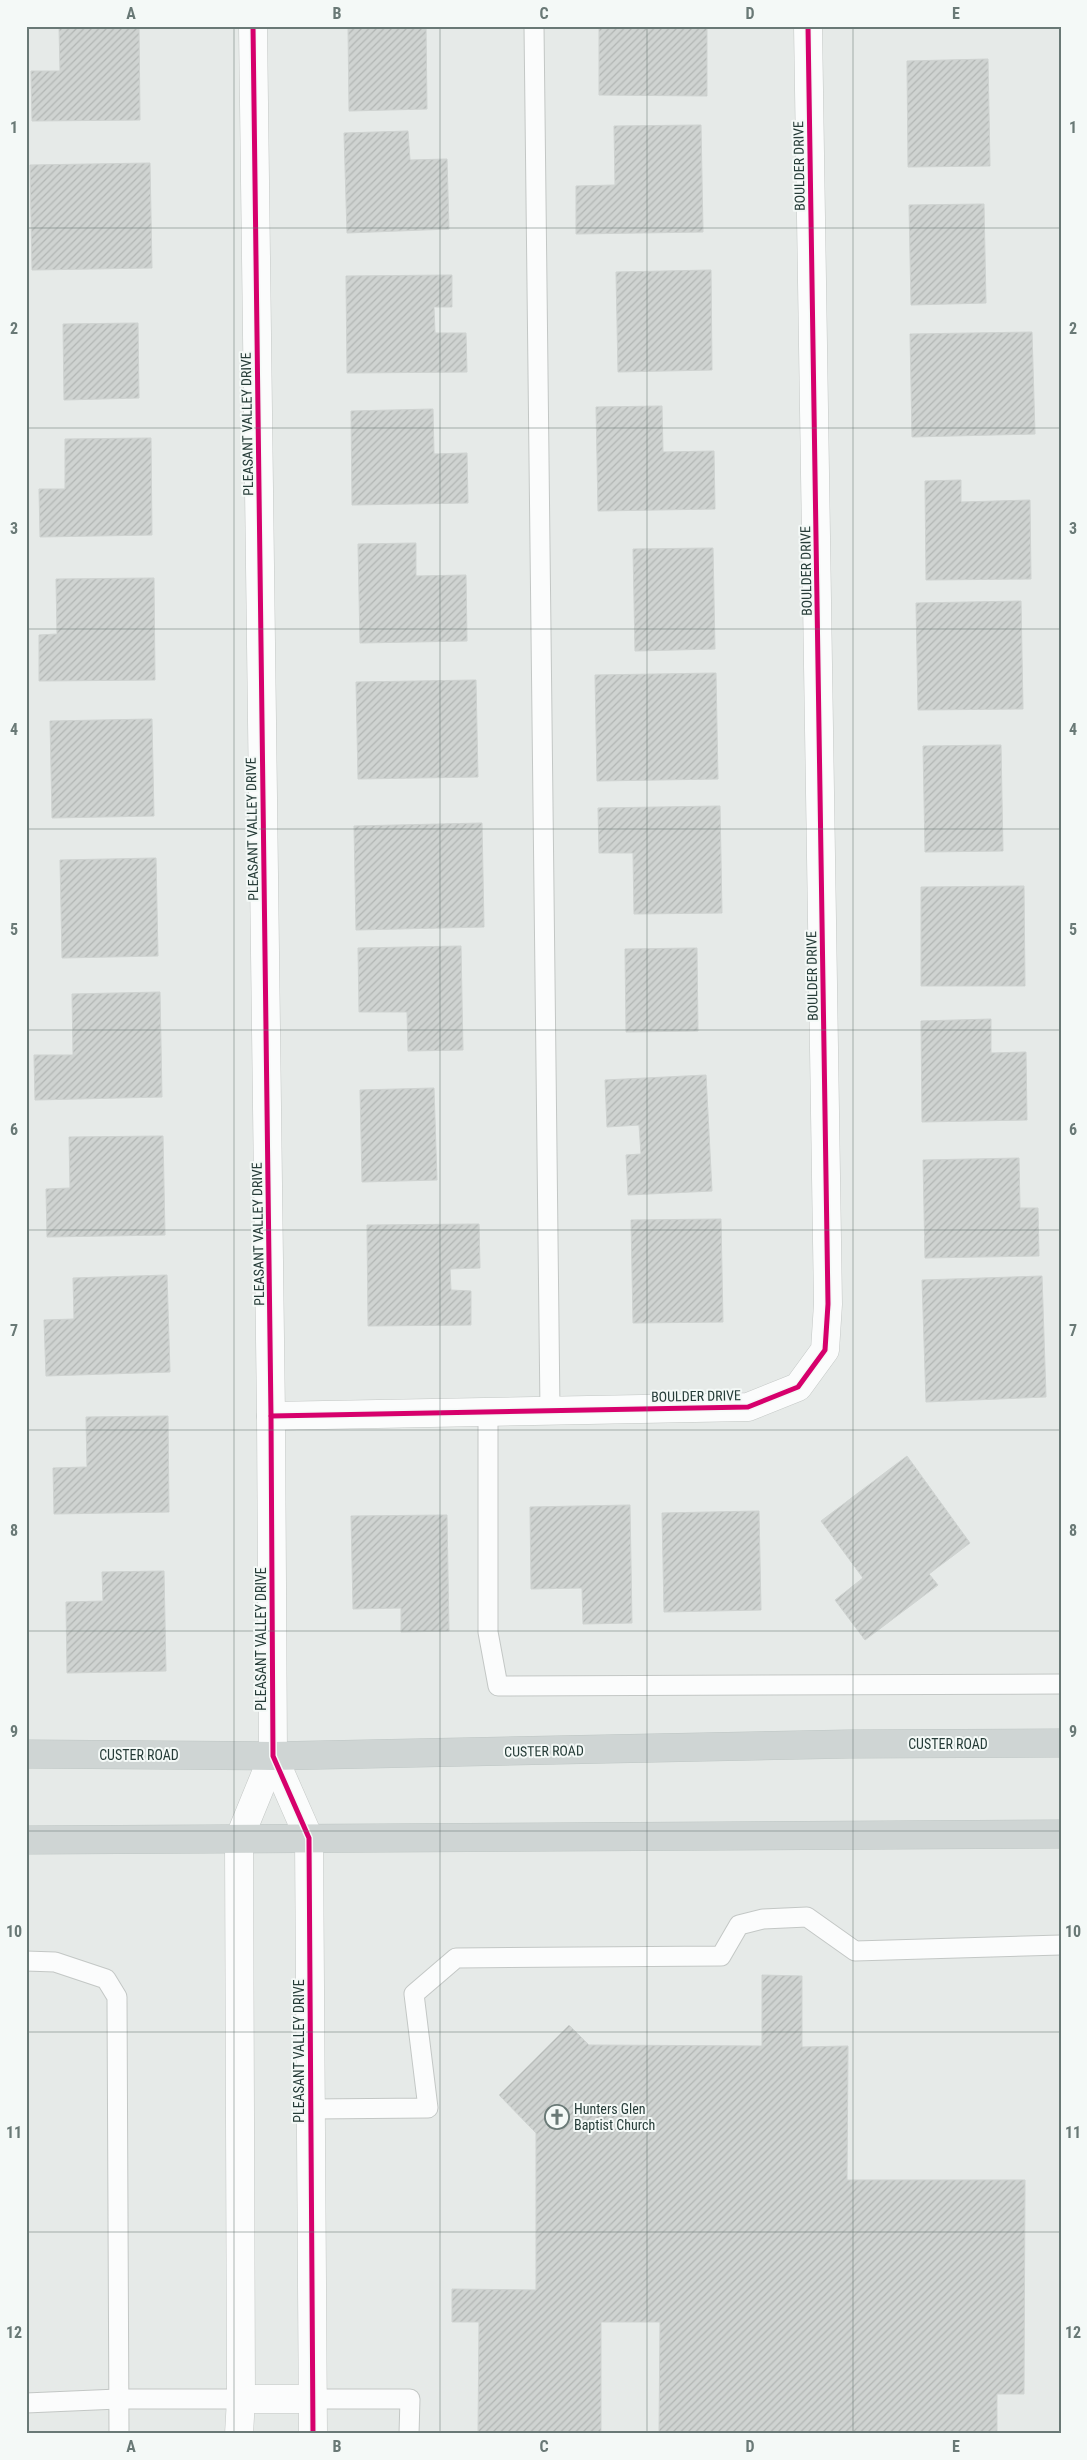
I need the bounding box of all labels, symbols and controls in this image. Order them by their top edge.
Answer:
text: A [126,4,136,23]
text: B [333,4,342,23]
text: C [539,4,549,23]
text: D [745,4,755,23]
text: E [952,4,960,23]
text: 1 [10,118,18,137]
text: 1 [1069,118,1077,137]
street label: BOULDER DRIVE [790,121,808,211]
text: 2 [10,319,18,338]
text: 2 [1069,319,1077,338]
street label: PLEASANT VALLEY DRIVE [238,352,256,496]
text: 3 [10,519,18,538]
text: 3 [1069,519,1077,538]
street label: BOULDER DRIVE [797,526,815,616]
text: 4 [10,720,18,739]
text: 4 [1069,720,1077,739]
street label: PLEASANT VALLEY DRIVE [243,757,261,901]
text: 5 [10,920,18,939]
text: 5 [1069,920,1077,939]
street label: BOULDER DRIVE [803,931,821,1021]
text: 6 [10,1120,18,1139]
text: 6 [1069,1120,1077,1139]
street label: PLEASANT VALLEY DRIVE [249,1162,267,1306]
text: 7 [10,1321,18,1340]
text: 7 [1069,1321,1077,1340]
street label: BOULDER DRIVE [651,1387,741,1405]
text: 8 [10,1521,18,1540]
text: 8 [1069,1521,1077,1540]
street label: PLEASANT VALLEY DRIVE [253,1567,269,1711]
text: 9 [10,1722,18,1741]
text: 9 [1069,1722,1077,1741]
street label: CUSTER ROAD [908,1736,988,1752]
street label: CUSTER ROAD [504,1742,584,1760]
street label: CUSTER ROAD [99,1747,179,1763]
text: 10 [6,1922,22,1941]
text: 10 [1065,1922,1081,1941]
street label: PLEASANT VALLEY DRIVE [291,1979,307,2123]
place label: Hunters Glen Baptist Church [574,2101,655,2133]
church icon: Hunters Glen Baptist Church [544,2104,570,2130]
text: 11 [6,2123,22,2142]
text: 11 [1065,2123,1081,2142]
text: 12 [6,2323,22,2342]
text: 12 [1065,2323,1081,2342]
text: A [126,2437,136,2456]
text: B [333,2437,342,2456]
text: C [539,2437,549,2456]
text: D [745,2437,755,2456]
text: E [952,2437,960,2456]

